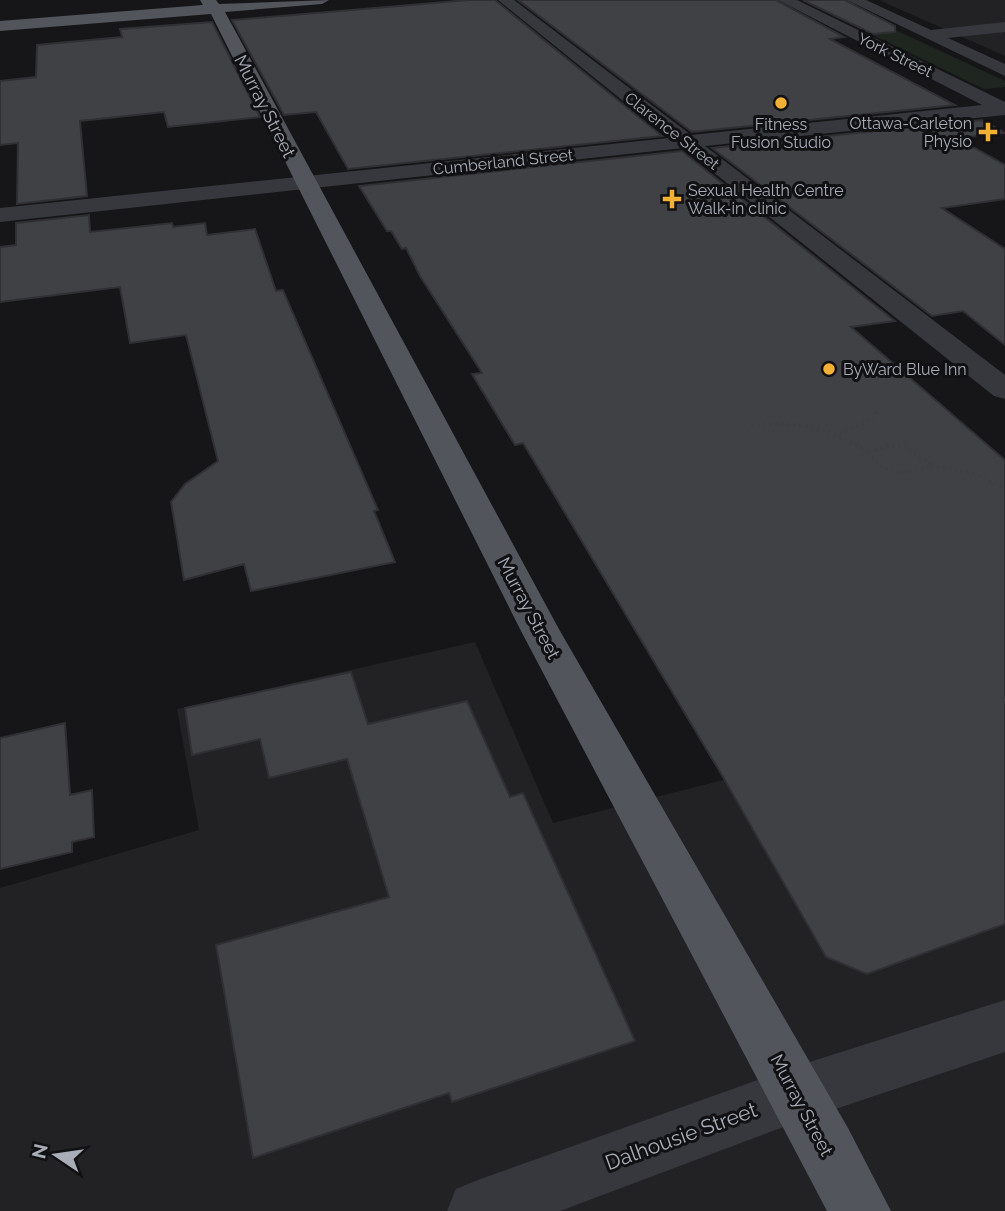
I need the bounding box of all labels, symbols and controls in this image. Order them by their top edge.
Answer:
street label: York Street [854,29,936,82]
street label: Murray Street [230,51,300,161]
street label: Clarence Street [621,88,724,174]
marker: Fitness Fusion Studio [773,95,789,111]
place label: Ottawa-Carleton Physio [849,114,972,151]
place label: Fitness Fusion Studio [731,115,831,152]
marker: Ottawa-Carleton Physio [978,122,998,142]
street label: Cumberland Street [432,145,575,179]
place label: Sexual Health Centre Walk-in clinic [688,181,844,218]
marker: Sexual Health Centre Walk-in clinic [662,189,682,209]
place label: ByWard Blue Inn [843,360,967,379]
marker: ByWard Blue Inn [821,361,837,377]
street label: Murray Street [493,553,565,663]
street label: Murray Street [766,1050,838,1160]
street label: Dalhousie Street [602,1097,760,1175]
north arrow [21,1120,91,1190]
text: N [27,1142,52,1161]

